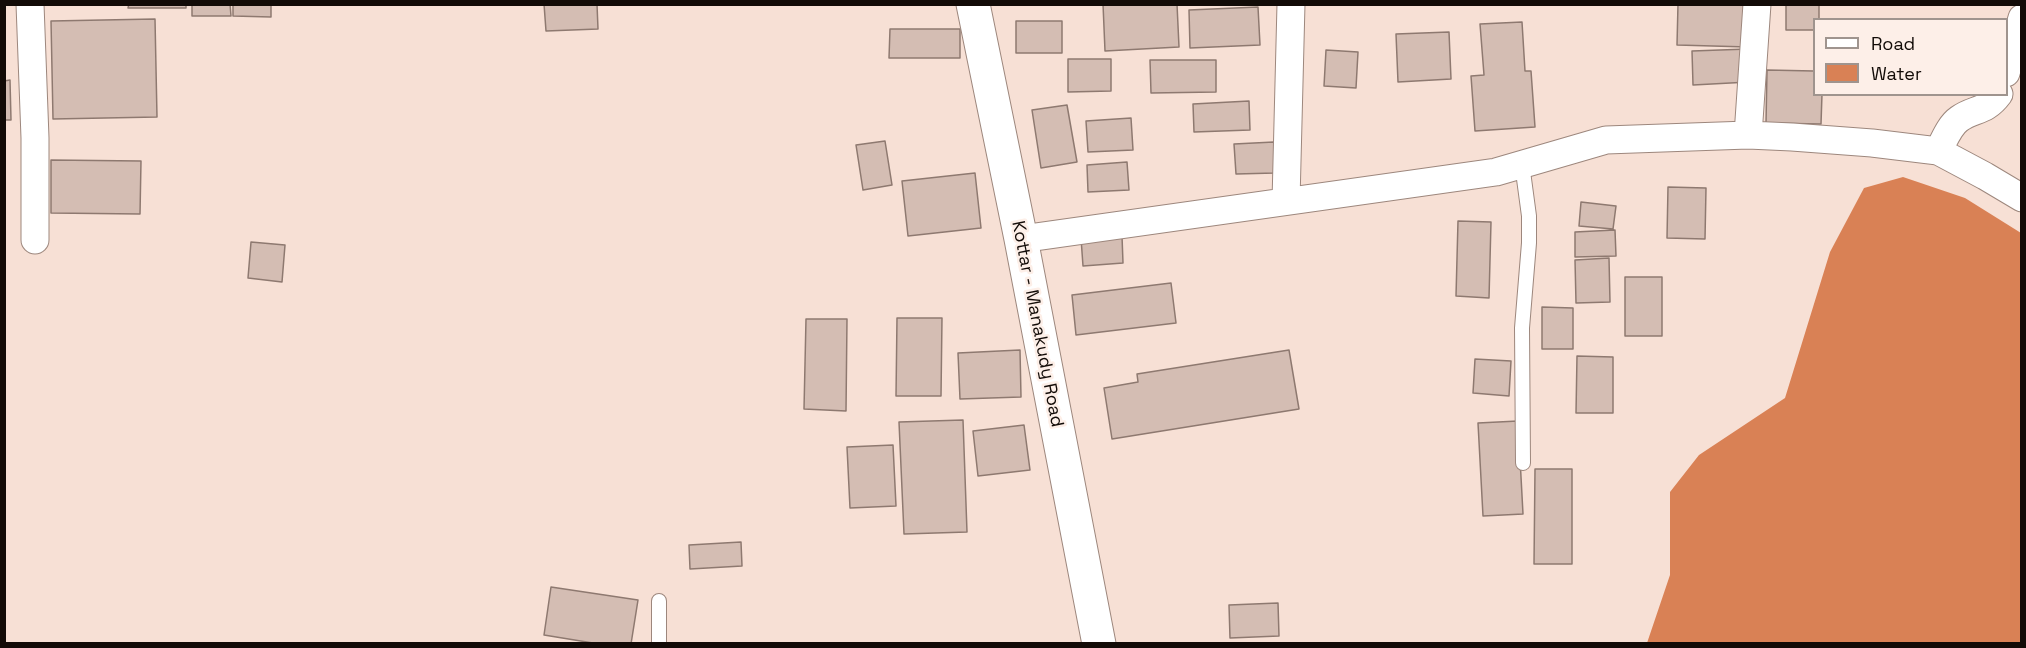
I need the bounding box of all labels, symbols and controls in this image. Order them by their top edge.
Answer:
legend [1813,18,2008,96]
text: Road [1871,32,1915,55]
text: Water [1871,62,1922,85]
street label: Kottar - Manakudy Road [1006,219,1068,429]

